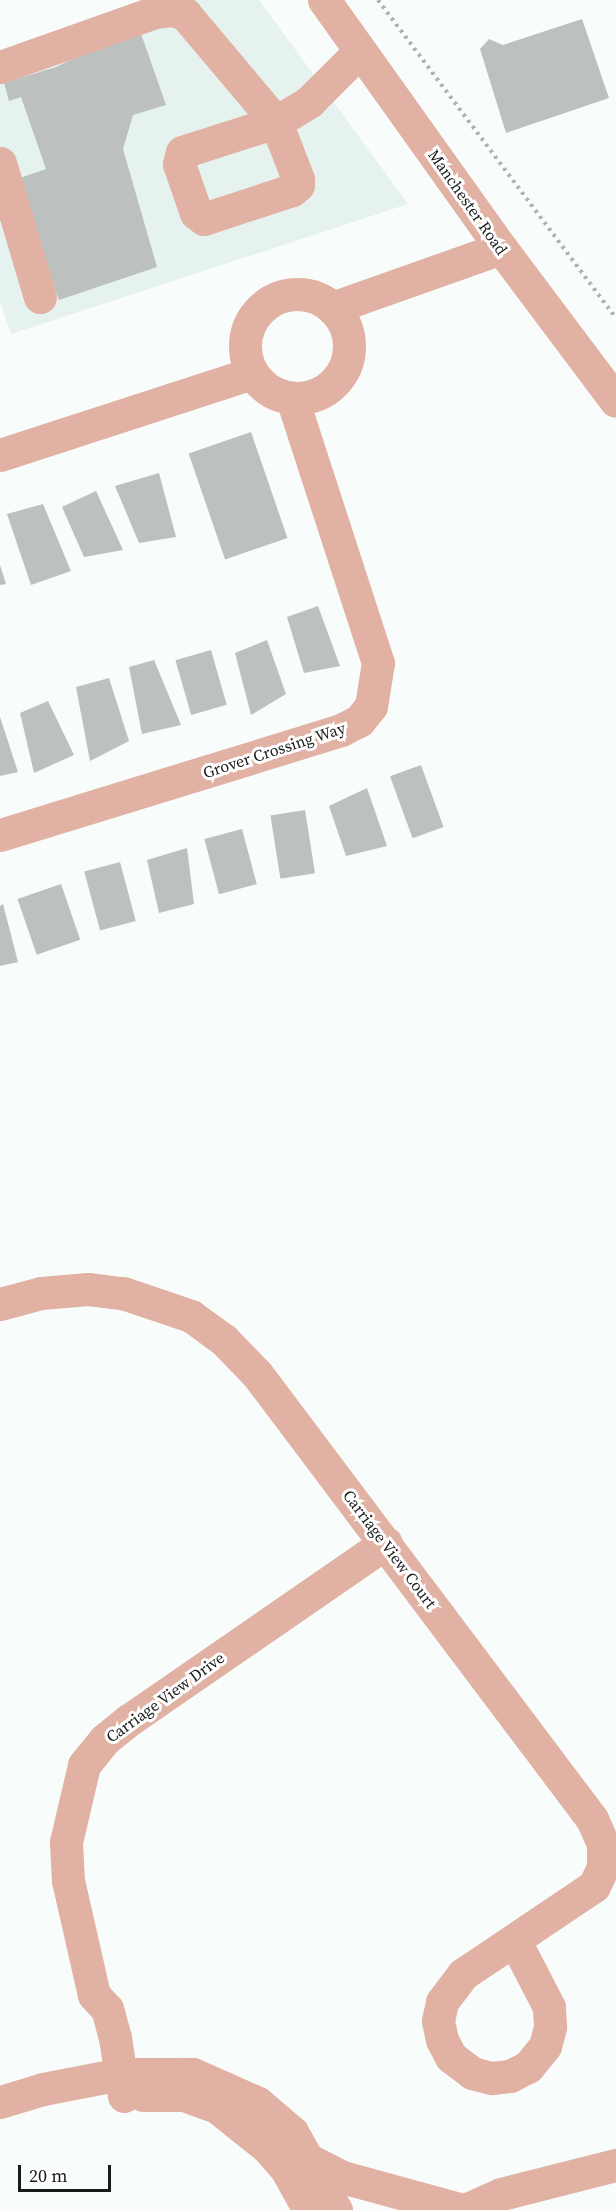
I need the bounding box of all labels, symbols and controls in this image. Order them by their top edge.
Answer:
street label: Manchester Road [424,146,512,258]
street label: Grover Crossing Way [200,718,348,782]
street label: Carriage View Court [339,1486,441,1612]
street label: Carriage View Drive [102,1647,228,1747]
scale bar [21,2153,114,2191]
text: 20 m [29,2163,67,2188]

